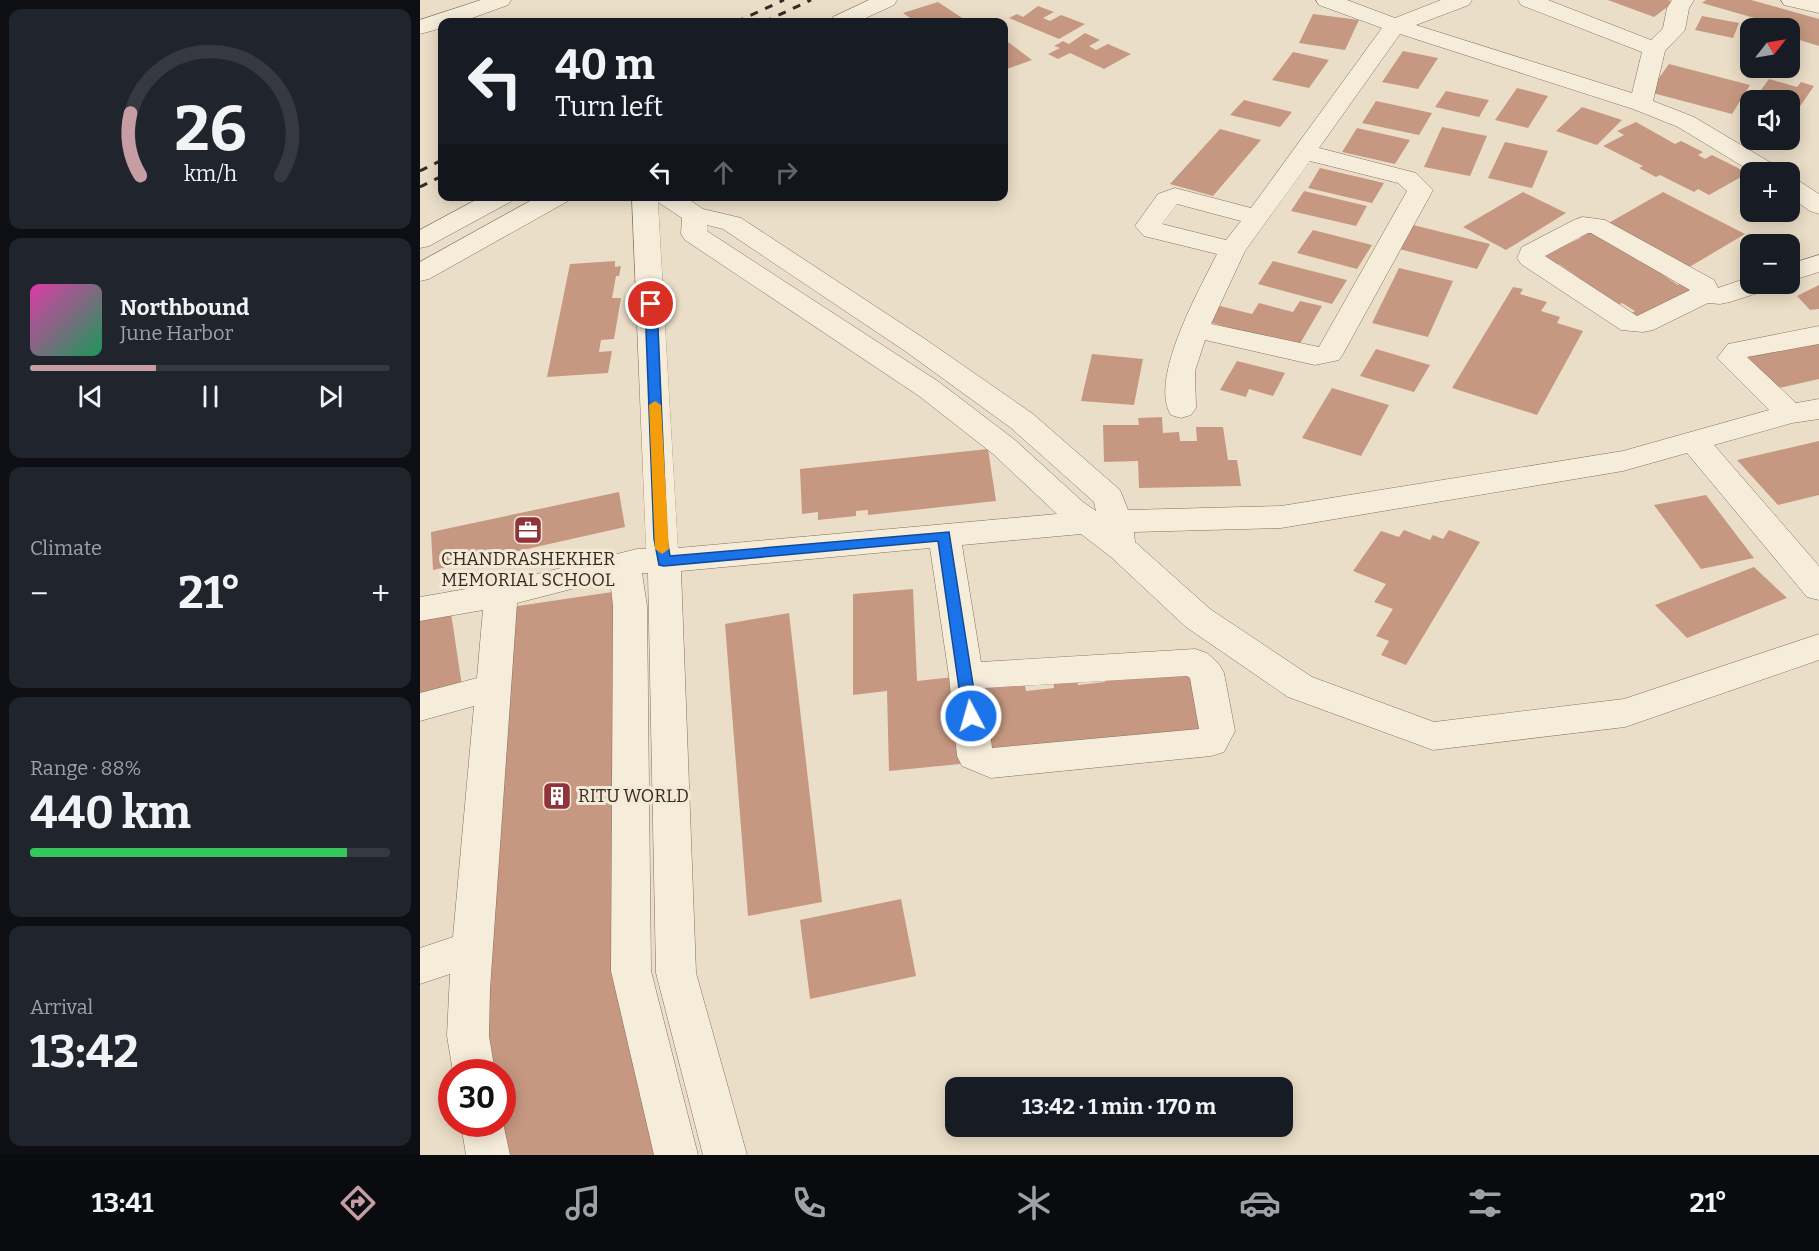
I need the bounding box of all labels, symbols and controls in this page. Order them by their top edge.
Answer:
north arrow [1740,18,1800,78]
map controls [1740,18,1800,294]
text: 40 m [555,40,655,90]
icon: left [456,42,534,120]
button: sound [1740,90,1800,150]
text: Turn left [555,91,663,123]
text: 26 [174,92,246,167]
icon: left [644,156,677,189]
icon: ahead [707,156,740,189]
icon: right [770,156,803,189]
text: km/h [183,161,237,187]
button: + [1740,162,1800,222]
button: − [1740,234,1800,294]
pin [625,278,676,329]
icon: arrive [634,287,667,320]
text: Northbound [120,294,249,321]
text: June Harbor [120,321,233,345]
icon: previous [74,380,107,413]
icon: pause [194,380,227,413]
icon: next [314,380,347,413]
office icon: CHANDRASHEKHER MEMORIAL SCHOOL [512,514,544,546]
text: Climate [30,536,102,560]
place label: CHANDRASHEKHER MEMORIAL SCHOOL [441,548,615,591]
text: 21° [178,566,241,620]
text: − [30,574,48,614]
text: + [371,574,390,614]
position arrow [939,684,1003,748]
text: Range · 88% [30,756,141,780]
building icon: RITU WORLD [541,780,573,812]
place label: RITU WORLD [578,785,689,807]
text: 440 km [30,786,191,840]
text: Arrival [30,995,93,1019]
text: 13:42 [30,1025,139,1079]
speed limit sign: 30 [438,1059,516,1137]
text: 13:42 · 1 min · 170 m [1022,1093,1216,1120]
icon: directions [337,1182,379,1224]
icon: music [562,1182,604,1224]
icon: phone [788,1182,830,1224]
icon: climate [1013,1182,1055,1224]
icon: car [1239,1182,1281,1224]
icon: filters [1464,1182,1506,1224]
text: 13:41 [92,1187,153,1219]
text: 21° [1690,1187,1727,1219]

